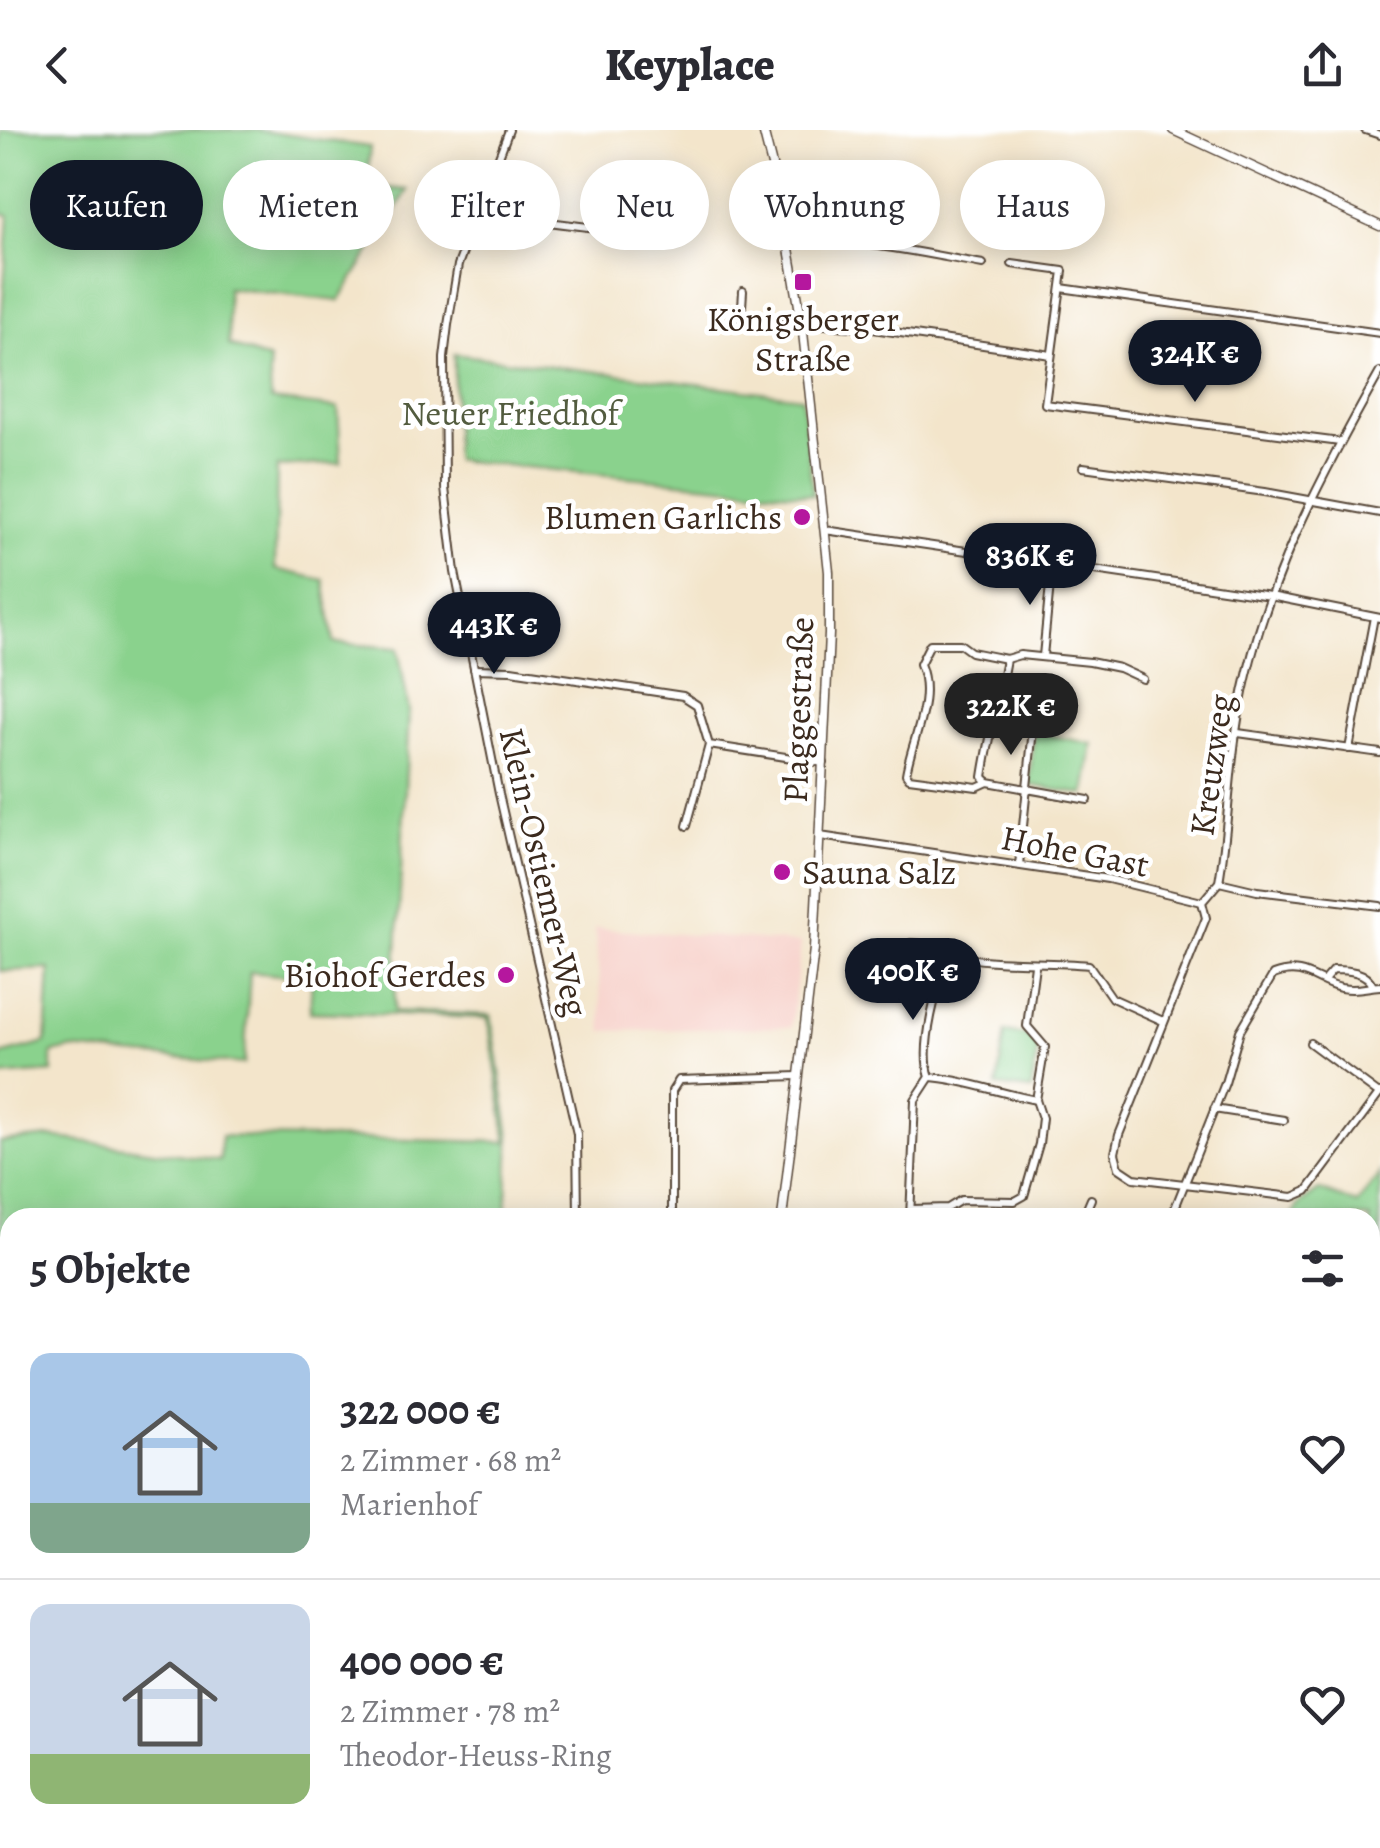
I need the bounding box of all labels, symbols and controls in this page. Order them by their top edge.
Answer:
text: Keyplace [605,34,775,96]
icon: back [30,38,85,93]
icon: share [1295,38,1350,93]
chip: Kaufen [30,160,203,250]
chip: Mieten [223,160,394,250]
chip: Filter [414,160,560,250]
chip: Neu [580,160,709,250]
chip: Wohnung [729,160,940,250]
chip: Haus [960,160,1105,250]
marker: Königsberger Straße [792,271,814,293]
place label: Königsberger Straße [707,295,899,383]
pin: 324K € [1114,320,1276,405]
text: 324K € [1150,330,1240,374]
park label: Neuer Friedhof [401,389,623,437]
place label: Blumen Garlichs [544,493,782,541]
marker: Blumen Garlichs [791,506,813,528]
pin: 836K € [949,523,1111,608]
text: 836K € [985,533,1075,577]
pin: 443K € [413,592,575,677]
text: 443K € [450,602,538,646]
street label: Plaggestraße [771,616,825,804]
pin: 322K € [930,673,1092,758]
text: 322K € [966,683,1056,727]
street label: Kreuzweg [1177,691,1245,839]
street label: Klein-Ostiemer-Weg [487,723,601,1021]
street label: Hohe Gast [997,813,1153,889]
place label: Sauna Salz [802,848,956,896]
marker: Sauna Salz [771,861,793,883]
pin: 400K € [832,938,994,1023]
text: 400K € [867,948,959,992]
place label: Biohof Gerdes [284,951,486,999]
marker: Biohof Gerdes [495,964,517,986]
text: 5 Objekte [30,1240,191,1297]
icon: filters [1295,1241,1350,1296]
text: 322 000 € [340,1381,501,1438]
icon: home [110,1393,230,1513]
icon: heart [1295,1426,1350,1481]
text: 2 Zimmer · 68 m² [340,1438,561,1482]
text: Marienhof [340,1482,478,1526]
text: 400 000 € [340,1632,504,1689]
icon: home [110,1644,230,1764]
icon: heart [1295,1677,1350,1732]
text: 2 Zimmer · 78 m² [340,1689,560,1733]
text: Theodor-Heuss-Ring [340,1733,612,1777]

